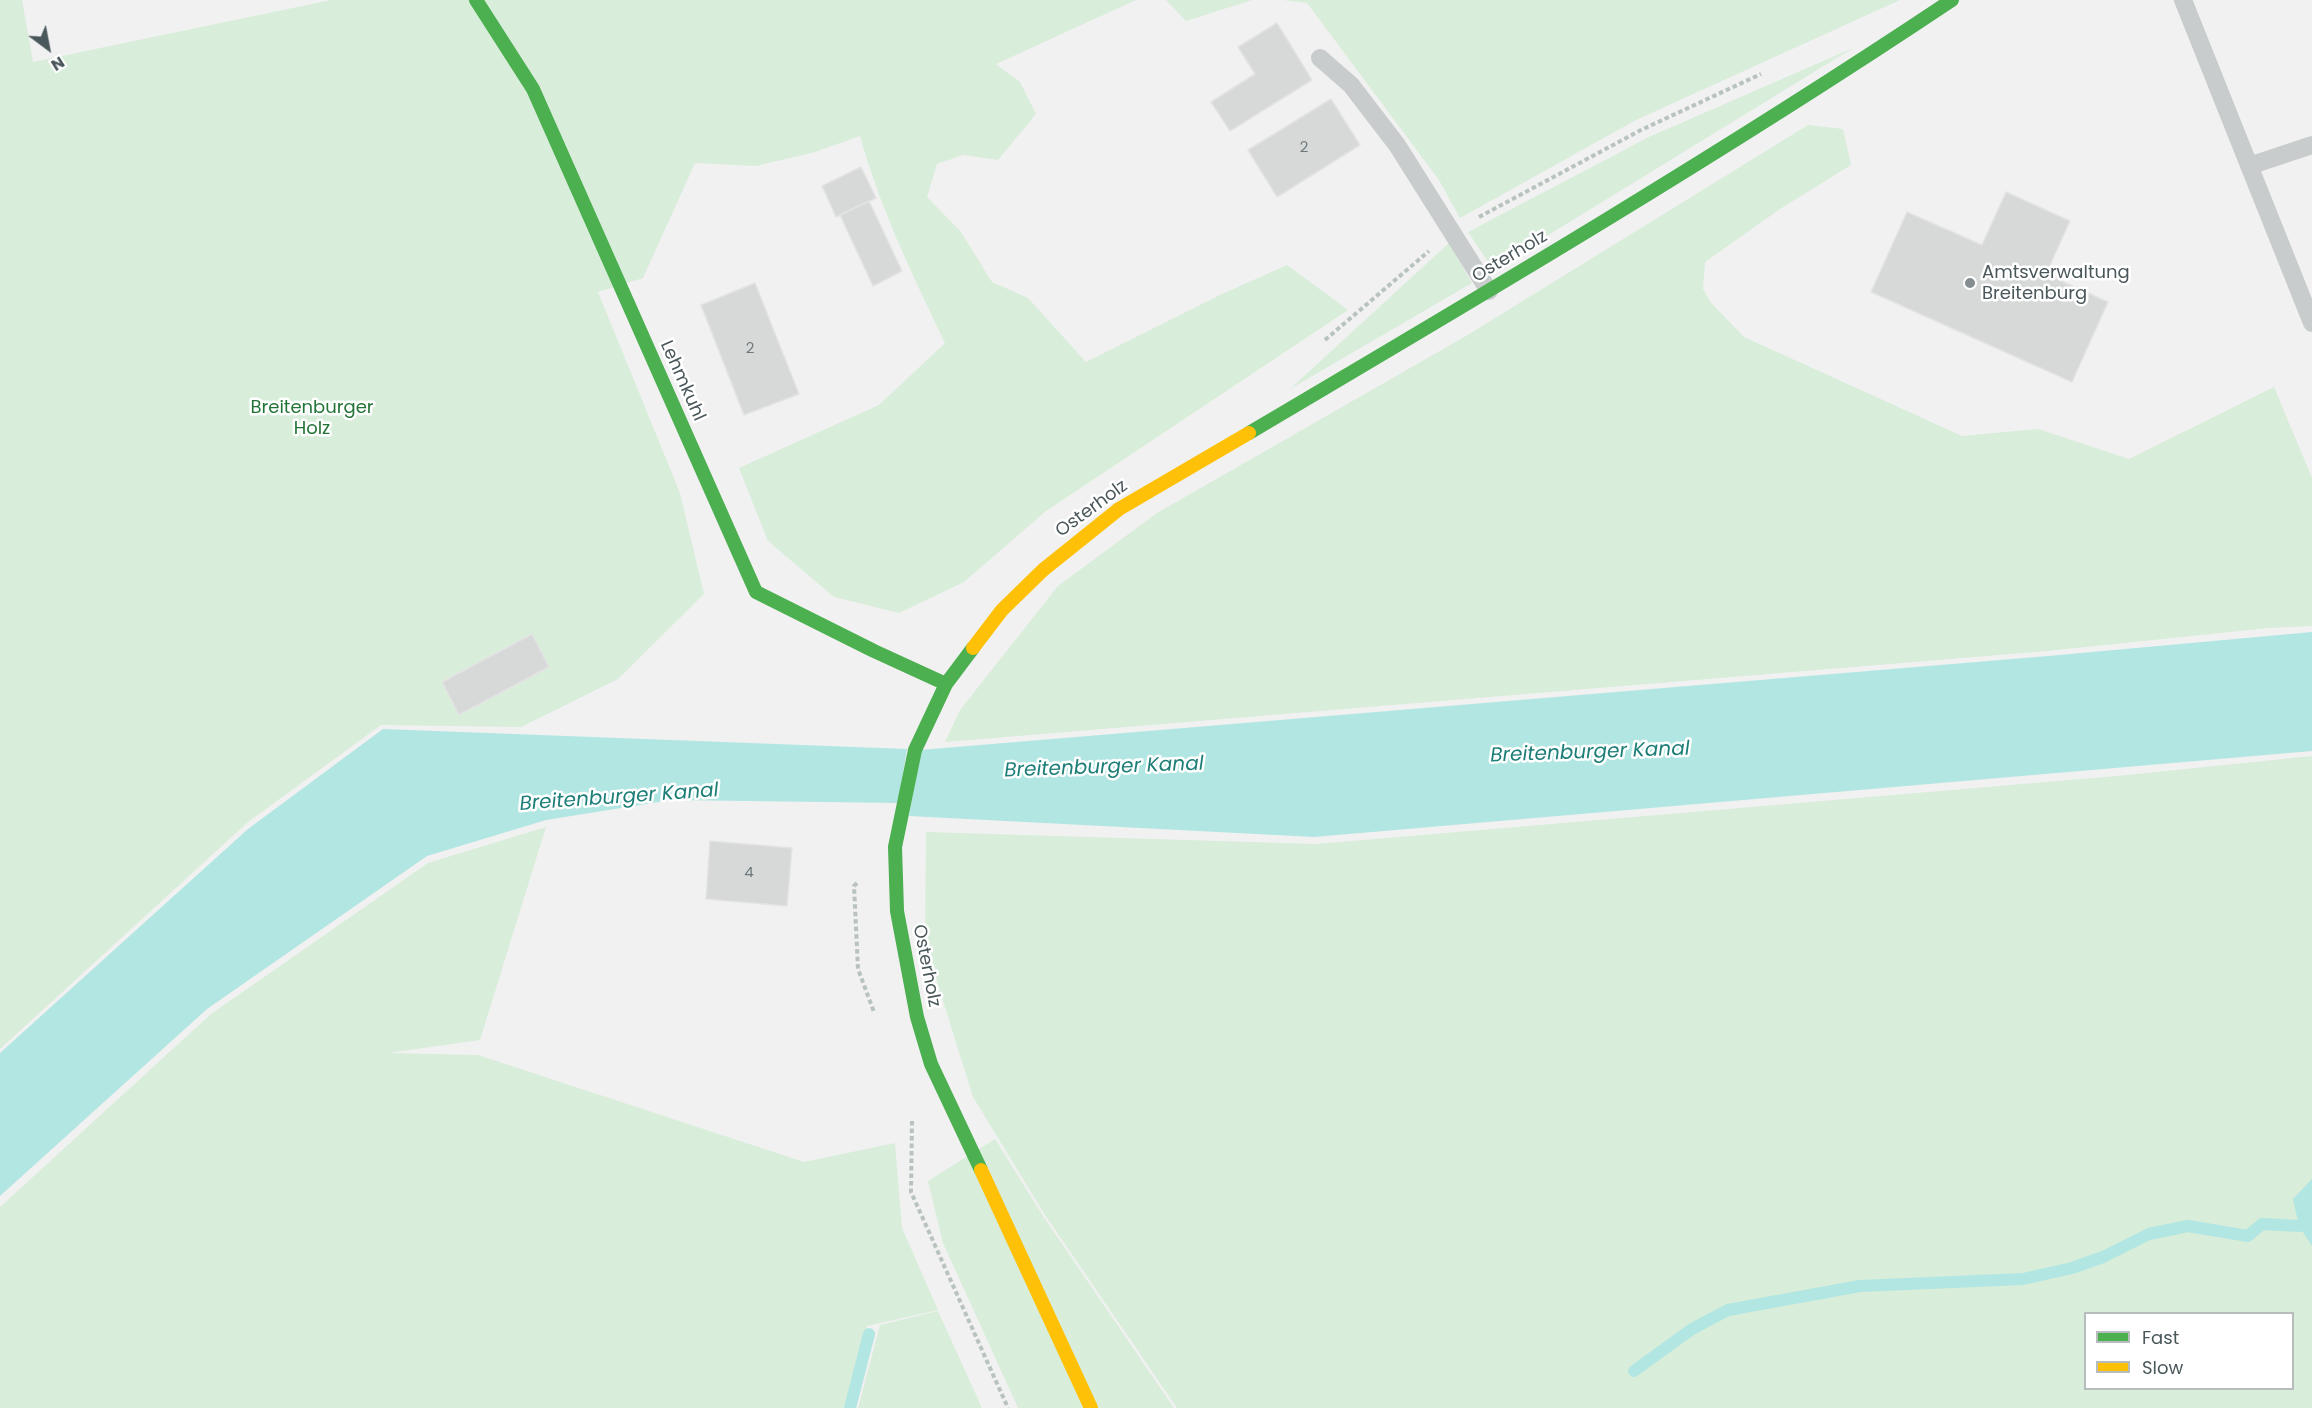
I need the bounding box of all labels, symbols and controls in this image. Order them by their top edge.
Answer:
north arrow [18,18,78,78]
text: N [47,51,69,77]
house number: 2 [1300,139,1308,157]
street label: Osterholz [1469,226,1551,288]
place label: Amtsverwaltung Breitenburg [1982,262,2130,304]
marker: Amtsverwaltung Breitenburg [1963,276,1977,290]
street label: Lehmkuhl [655,337,709,425]
house number: 2 [746,340,754,358]
park label: Breitenburger Holz [250,397,374,440]
street label: Osterholz [1052,476,1132,542]
water label: Breitenburger Kanal [1490,738,1690,768]
water label: Breitenburger Kanal [1004,753,1204,783]
water label: Breitenburger Kanal [519,779,719,817]
house number: 4 [744,864,754,882]
street label: Osterholz [907,923,945,1009]
legend [2084,1312,2294,1390]
text: Fast [2142,1325,2179,1350]
text: Slow [2142,1355,2183,1380]

